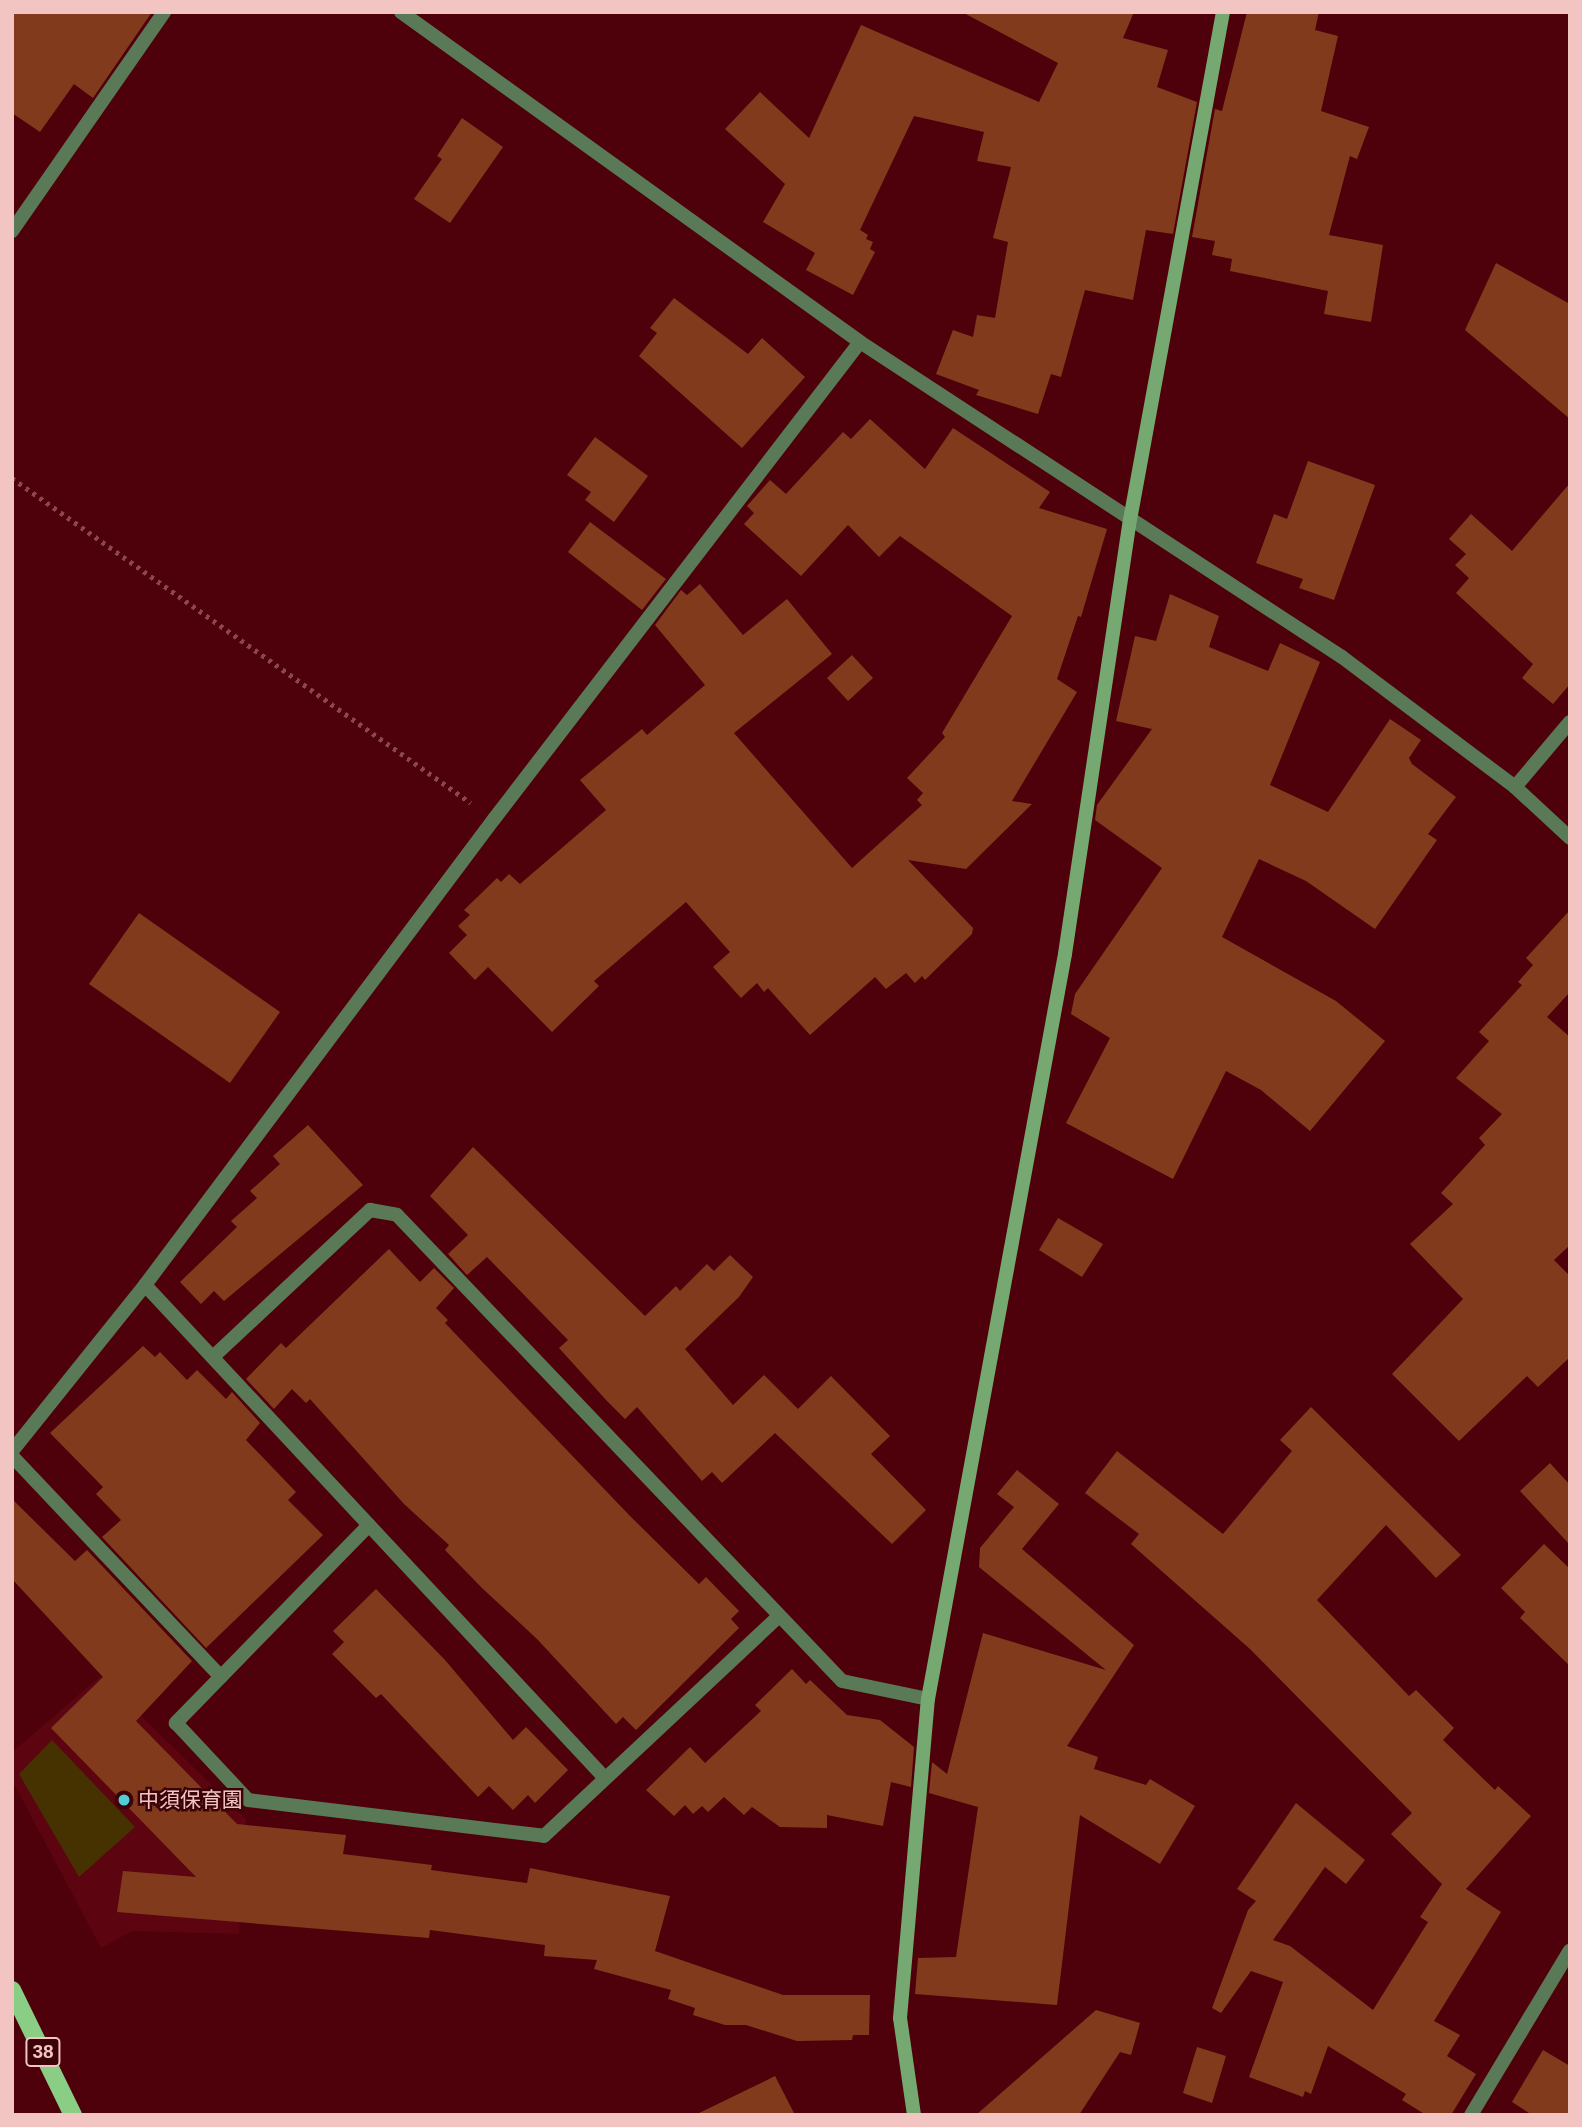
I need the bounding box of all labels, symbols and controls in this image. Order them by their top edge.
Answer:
place label: 中須保育園 [138,1787,243,1813]
marker: 中須保育園 [116,1792,132,1808]
road number: 38 [24,2036,62,2068]

